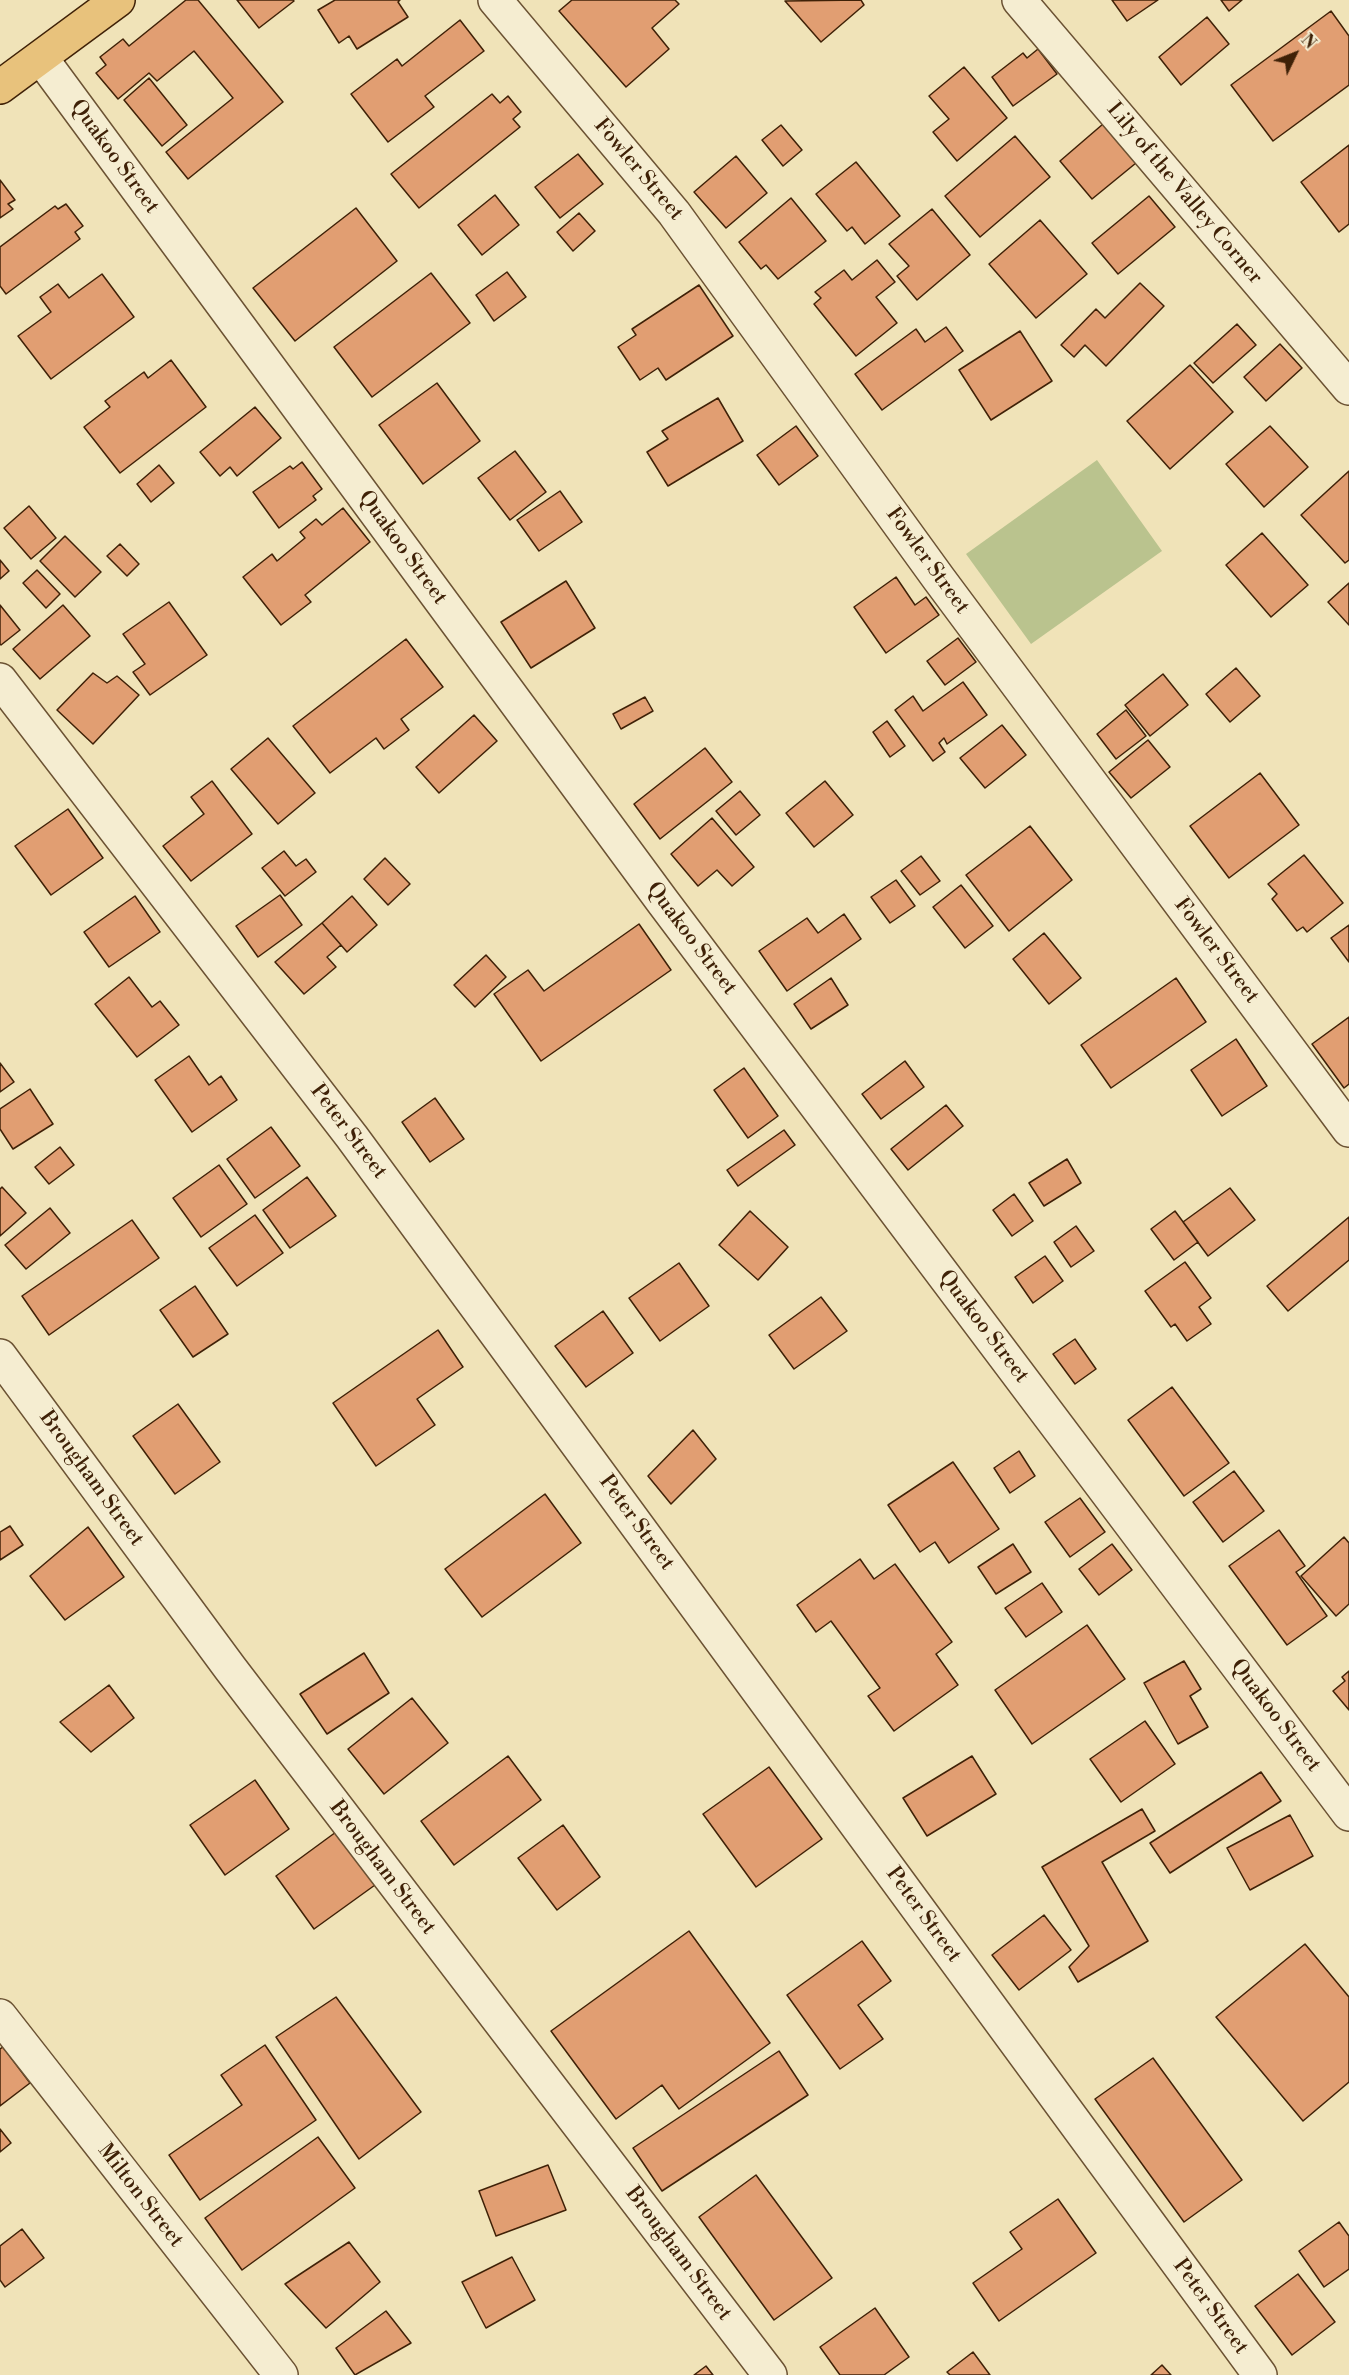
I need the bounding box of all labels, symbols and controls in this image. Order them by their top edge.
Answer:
north arrow [1265,24,1325,84]
text: N [1297,30,1320,53]
street label: Quakoo Street [64,95,164,219]
street label: Lily of the Valley Corner [1101,98,1267,290]
street label: Fowler Street [588,114,688,226]
street label: Quakoo Street [352,486,452,610]
street label: Fowler Street [880,503,974,619]
street label: Quakoo Street [640,878,742,1000]
street label: Fowler Street [1168,893,1264,1009]
street label: Peter Street [304,1080,392,1184]
street label: Quakoo Street [932,1266,1034,1388]
street label: Brougham Street [33,1406,149,1552]
street label: Peter Street [593,1470,679,1576]
street label: Quakoo Street [1224,1655,1326,1777]
street label: Brougham Street [323,1796,441,1940]
street label: Peter Street [880,1862,966,1968]
street label: Milton Street [92,2139,188,2253]
street label: Brougham Street [619,2182,737,2326]
street label: Peter Street [1167,2254,1253,2360]

